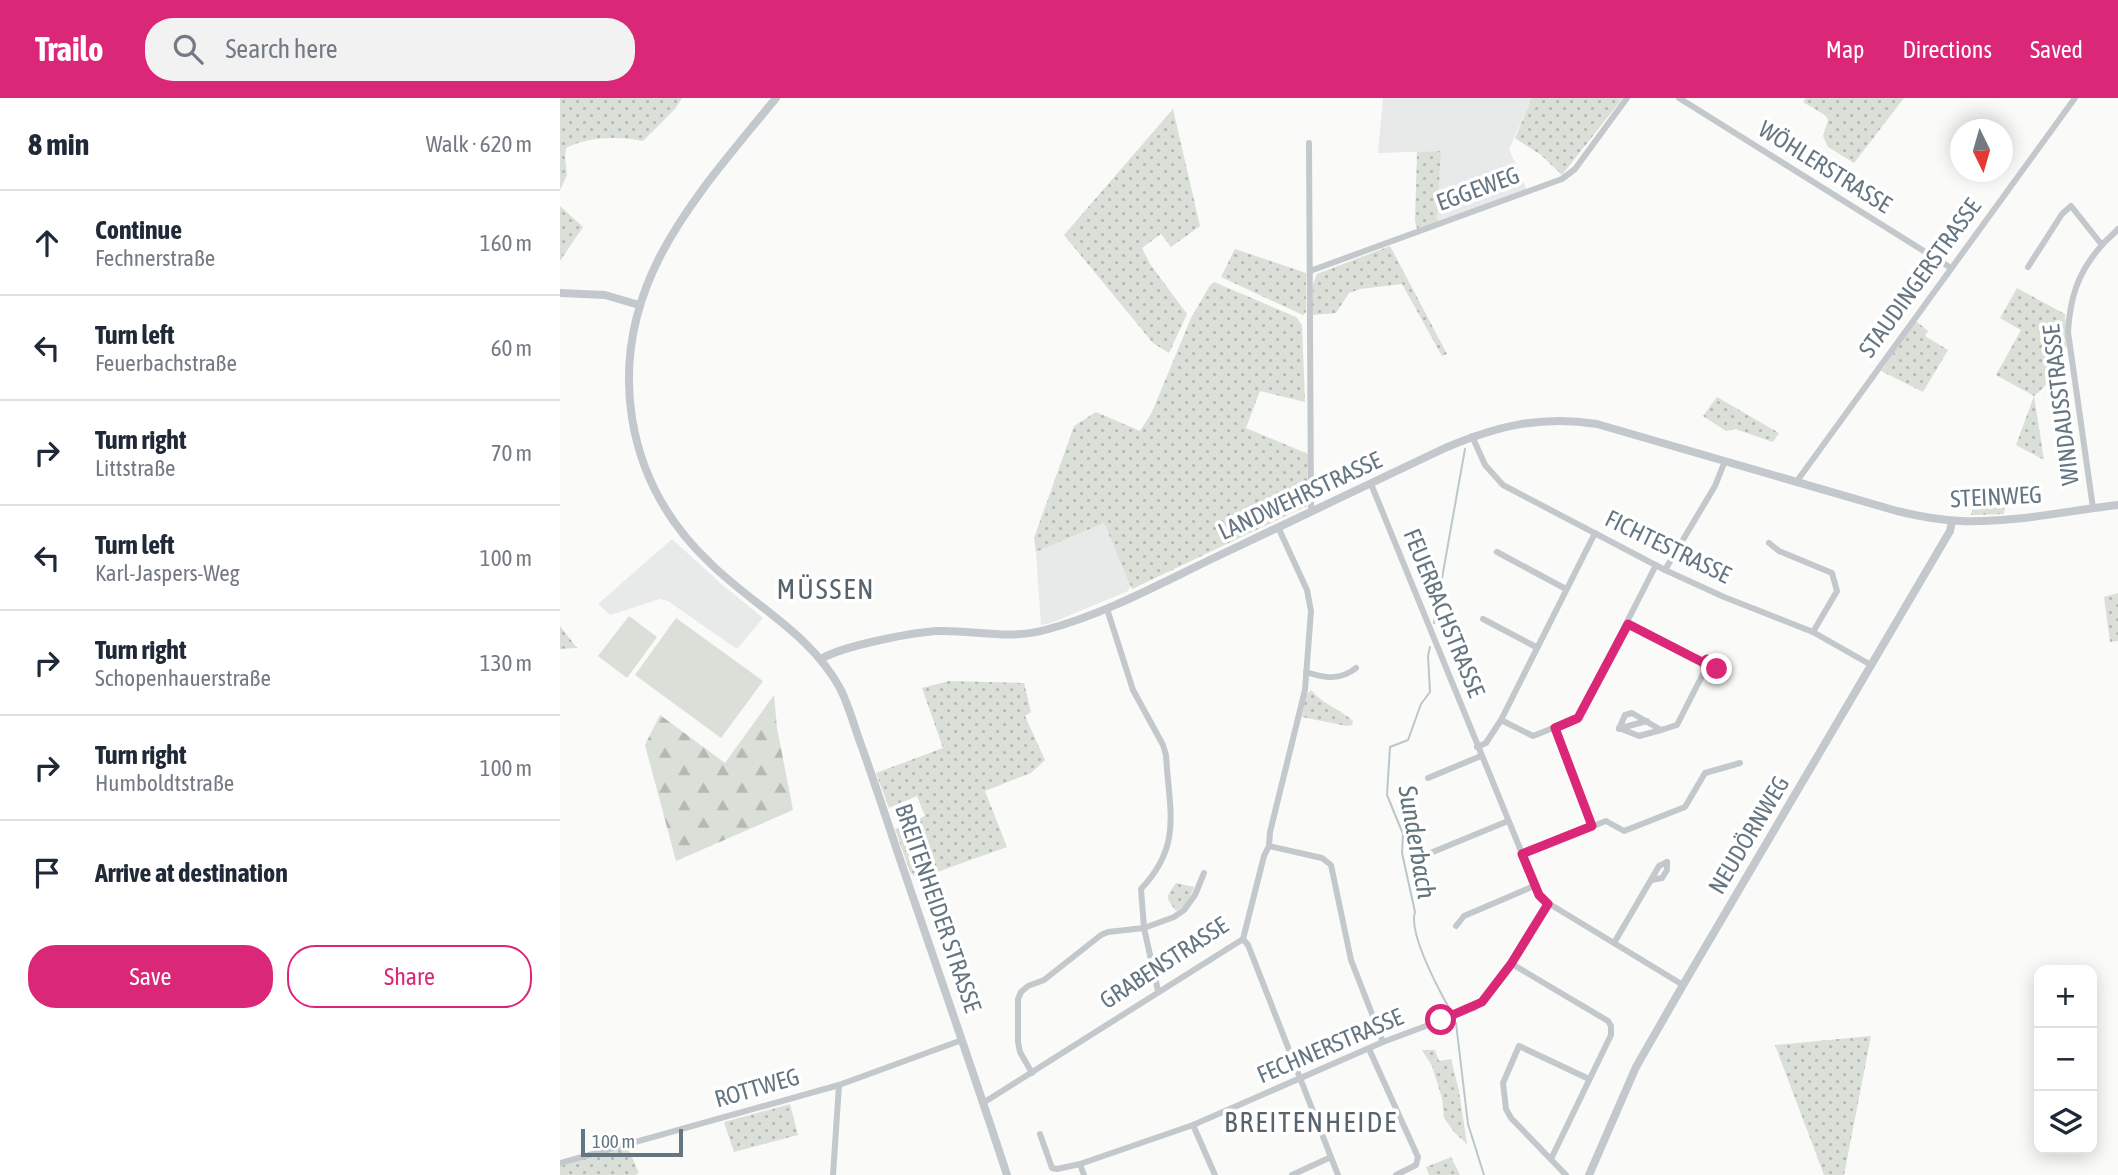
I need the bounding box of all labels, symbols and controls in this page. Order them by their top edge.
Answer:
search box [145,18,635,81]
text: Trailo [35,30,103,68]
icon: search [169,30,207,68]
text: Search here [225,34,338,64]
text: Map [1826,36,1864,63]
text: Directions [1902,36,1992,63]
text: Saved [2030,36,2083,63]
street label: WÖHLERSTRASSE [1754,115,1897,218]
north arrow [1950,119,2013,182]
text: 8 min [28,127,89,161]
text: Walk · 620 m [426,131,532,157]
street label: EGGEWEG [1433,161,1523,216]
street label: STAUDINGERSTRASSE [1853,193,1986,362]
text: Continue [95,215,182,245]
icon: ahead [28,224,66,262]
text: 160 m [480,230,532,256]
text: Fechnerstraße [95,245,215,271]
text: Turn left [95,320,175,350]
street label: WINDAUSSTRASSE [2037,323,2084,487]
icon: left [28,329,66,367]
text: 60 m [491,335,532,361]
text: Feuerbachstraße [95,350,237,376]
text: Turn right [95,425,186,455]
icon: right [28,434,66,472]
text: 70 m [491,440,532,466]
street label: LANDWEHRSTRASSE [1214,446,1386,545]
text: Littstraße [95,455,175,481]
street label: STEINWEG [1950,481,2042,512]
street label: FICHTESTRASSE [1601,505,1735,589]
street label: FEUERBACHSTRASSE [1398,525,1490,701]
text: Turn left [95,530,175,560]
icon: left [28,539,66,577]
text: 100 m [480,545,532,571]
text: Karl-Jaspers-Weg [95,560,240,586]
district label: MÜSSEN [776,573,876,605]
text: Turn right [95,635,186,665]
icon: right [28,644,66,682]
text: 130 m [480,650,532,676]
route end [1701,653,1732,684]
text: Schopenhauerstraße [95,665,271,691]
text: Turn right [95,740,186,770]
icon: right [28,749,66,787]
text: 100 m [480,755,532,781]
text: Humboldtstraße [95,770,234,796]
street label: NEUDÖRNWEG [1703,771,1794,898]
water label: Sunderbach [1392,782,1442,901]
street label: BREITENHEIDER STRASSE [890,800,987,1016]
icon: arrive [28,854,66,892]
text: Arrive at destination [95,858,288,888]
street label: GRABENSTRASSE [1095,911,1233,1014]
button: Save [28,945,273,1008]
button: Share [287,945,532,1008]
map controls [2034,965,2097,1154]
button: + [2034,965,2097,1028]
street label: FECHNERSTRASSE [1253,1003,1407,1088]
route start [1425,1004,1456,1035]
button: − [2034,1028,2097,1091]
street label: ROTTWEG [711,1063,802,1112]
button: layers [2034,1091,2097,1154]
district label: BREITENHEIDE [1224,1106,1398,1138]
scale bar [581,1126,682,1158]
text: 100 m [592,1130,635,1152]

